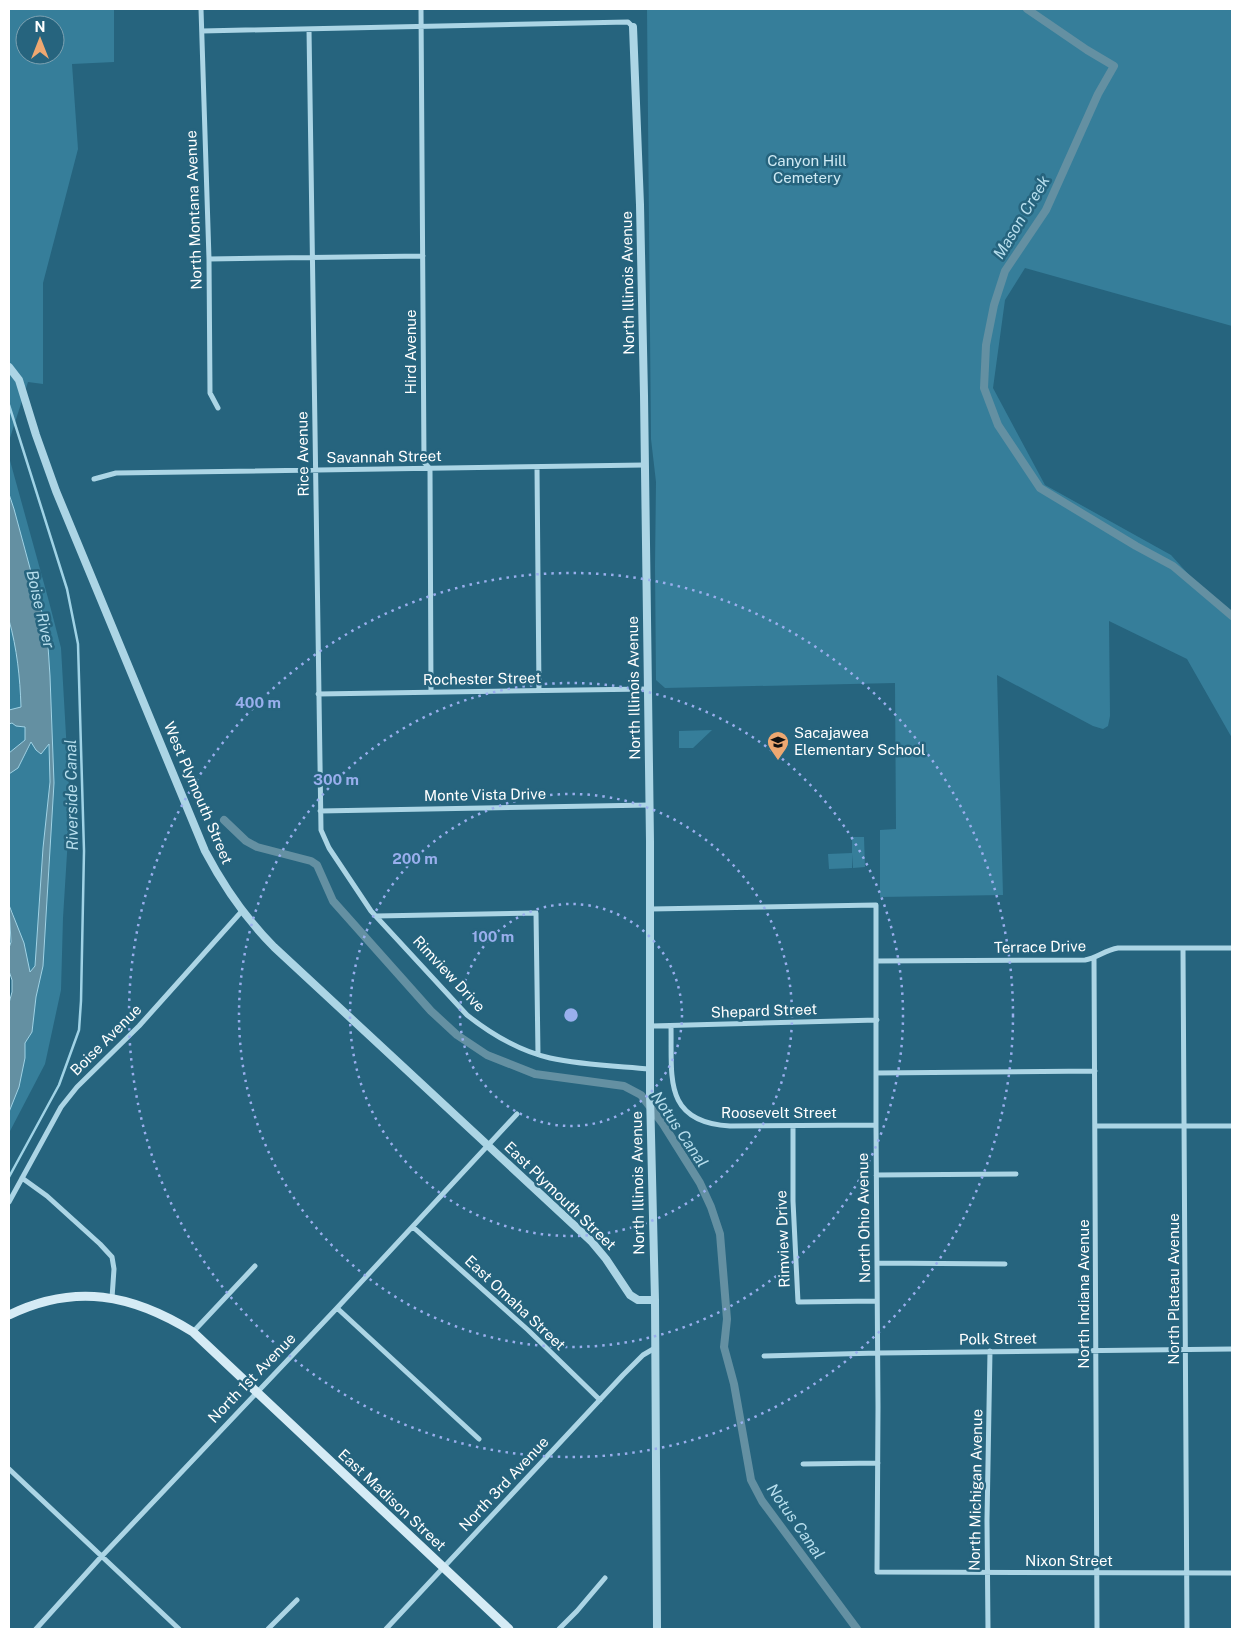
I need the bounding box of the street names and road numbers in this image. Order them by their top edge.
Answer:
street label: North Montana Avenue [182,130,205,290]
street label: North Illinois Avenue [618,211,637,355]
street label: Hird Avenue [402,309,419,395]
street label: Rice Avenue [293,411,312,497]
street label: Savannah Street [326,447,442,466]
street label: North Illinois Avenue [624,616,643,760]
street label: Rochester Street [423,669,541,688]
street label: West Plymouth Street [161,719,236,867]
street label: Monte Vista Drive [424,785,546,804]
street label: Rimview Drive [410,932,489,1015]
street label: Terrace Drive [994,937,1086,956]
street label: Shepard Street [710,1000,818,1021]
street label: Boise Avenue [67,1001,145,1079]
street label: Roosevelt Street [721,1104,837,1121]
street label: North Illinois Avenue [628,1111,647,1255]
street label: East Plymouth Street [501,1138,620,1253]
street label: North Ohio Avenue [854,1153,873,1283]
street label: Rimview Drive [772,1190,793,1288]
street label: North Plateau Avenue [1165,1213,1182,1365]
street label: North Indiana Avenue [1075,1219,1092,1369]
street label: East Omaha Street [462,1252,569,1354]
street label: North 1st Avenue [205,1329,299,1426]
street label: Polk Street [959,1329,1037,1348]
street label: North Michigan Avenue [966,1409,985,1571]
street label: North 3rd Avenue [456,1433,552,1534]
street label: East Madison Street [335,1445,450,1554]
street label: Nixon Street [1025,1552,1113,1569]

